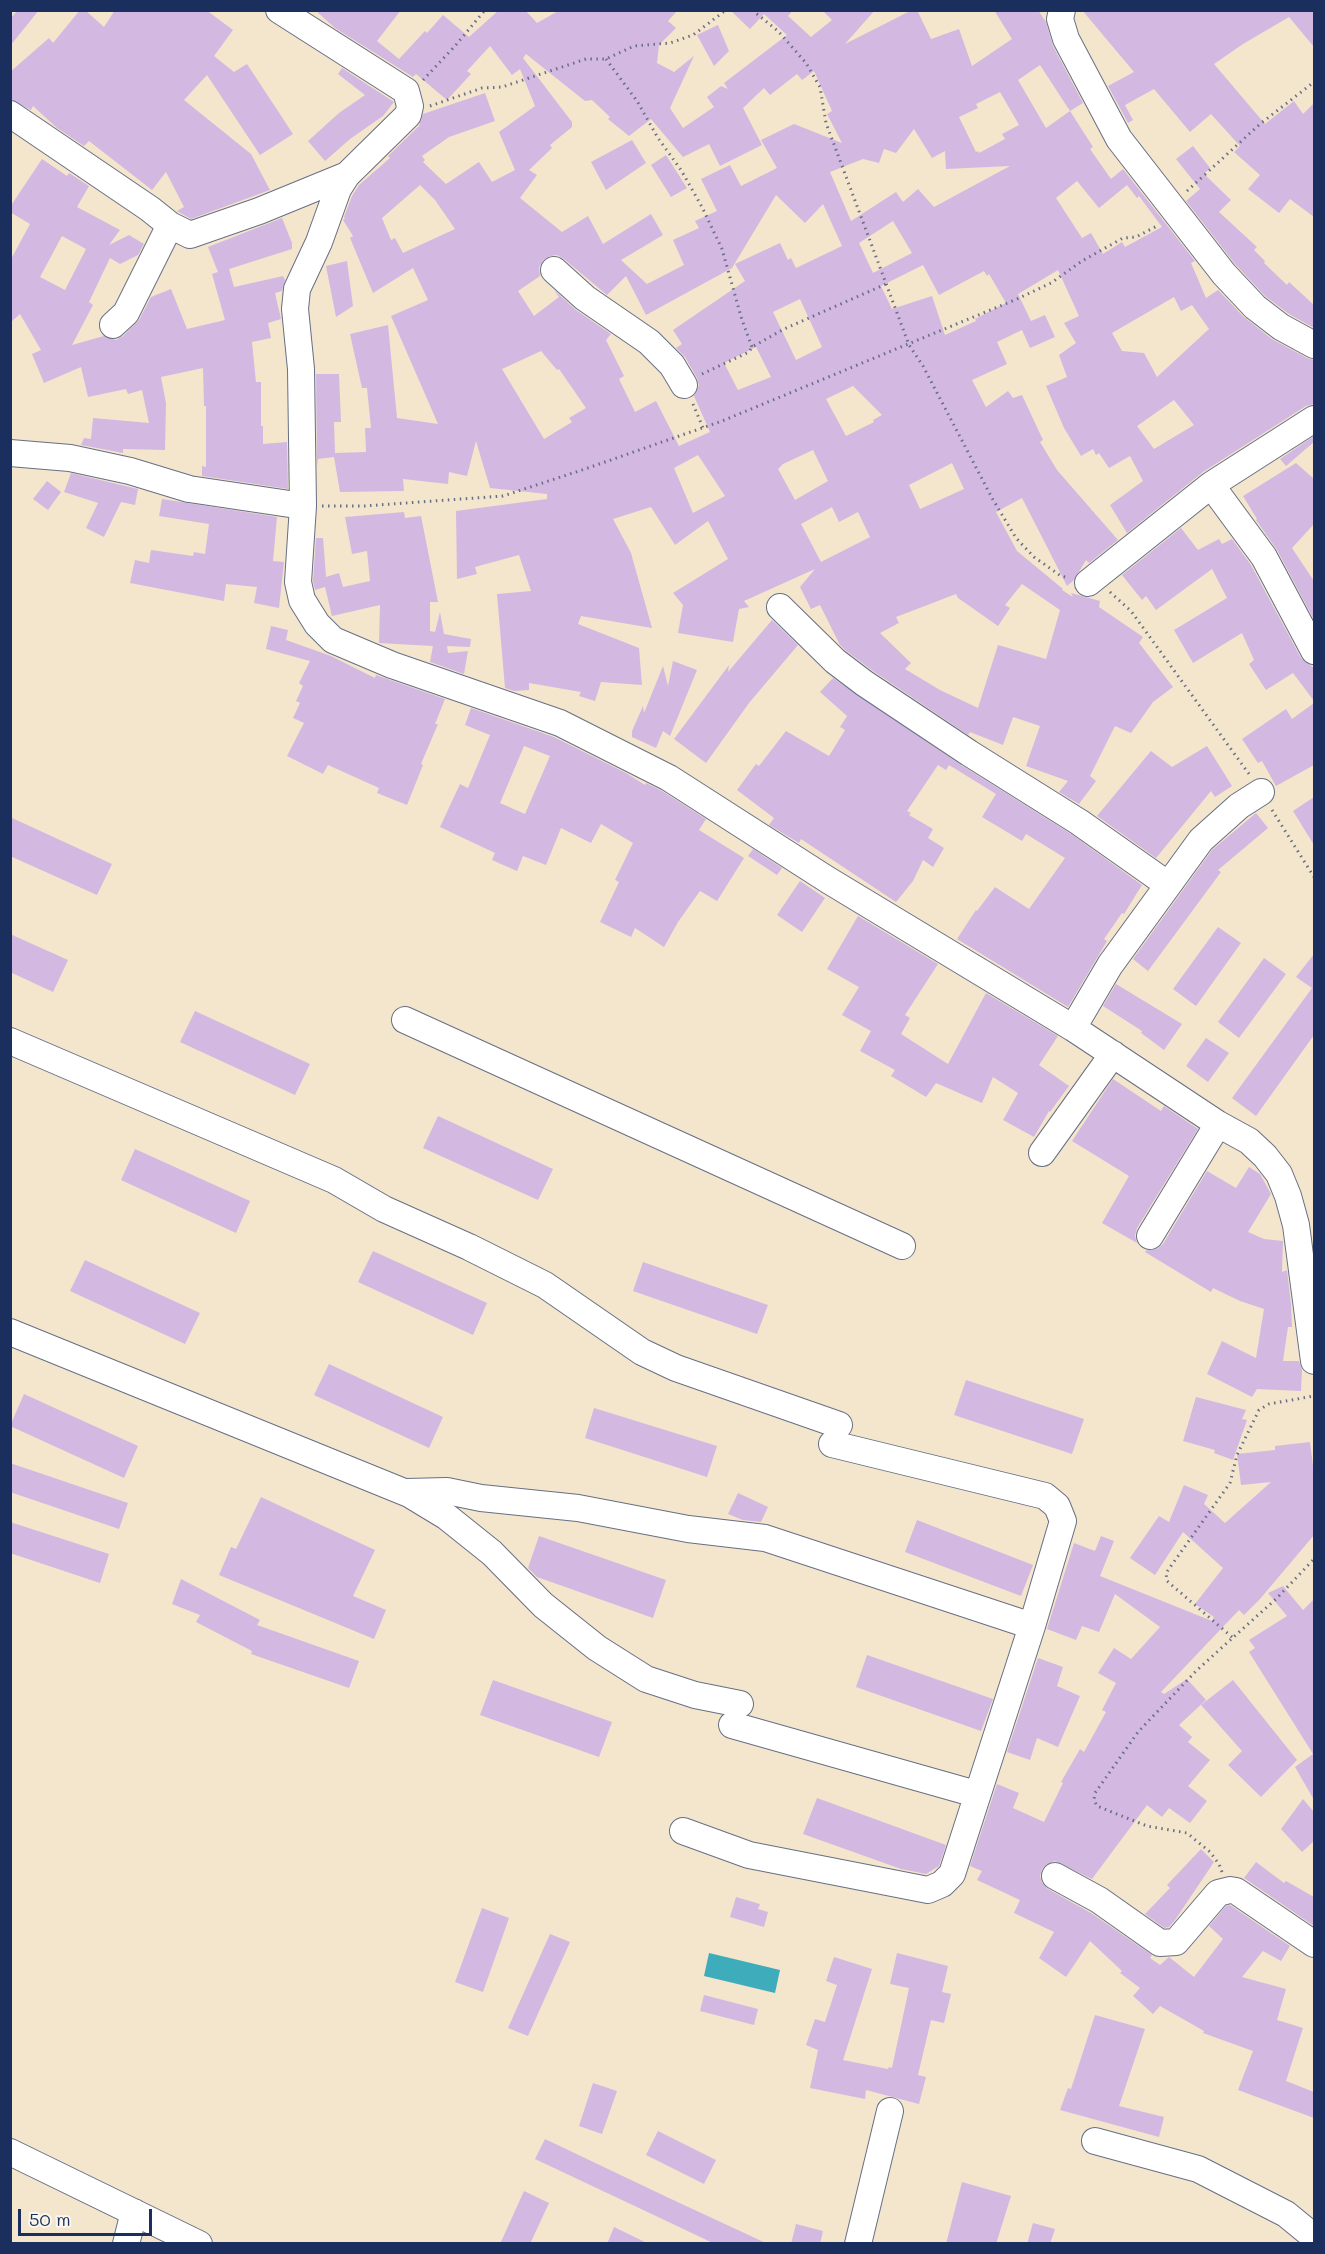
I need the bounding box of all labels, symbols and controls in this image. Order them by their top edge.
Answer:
scale bar [21,2197,154,2235]
text: 50 m [29,2207,71,2231]

